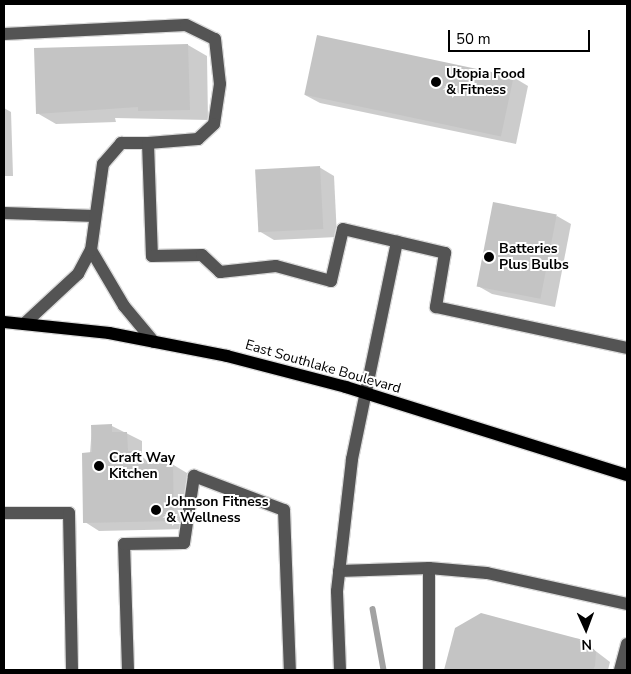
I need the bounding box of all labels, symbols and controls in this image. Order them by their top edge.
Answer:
scale bar [451,20,594,52]
text: 50 m [456,29,491,49]
place label: Utopia Food & Fitness [446,66,525,98]
marker: Utopia Food & Fitness [430,76,442,88]
place label: Batteries Plus Bulbs [499,241,569,274]
marker: Batteries Plus Bulbs [483,251,495,263]
street label: East Southlake Boulevard [243,337,403,397]
place label: Craft Way Kitchen [109,450,175,482]
marker: Craft Way Kitchen [93,460,105,472]
place label: Johnson Fitness & Wellness [166,494,269,526]
marker: Johnson Fitness & Wellness [150,504,162,516]
north arrow [561,604,611,654]
text: N [581,635,592,654]

